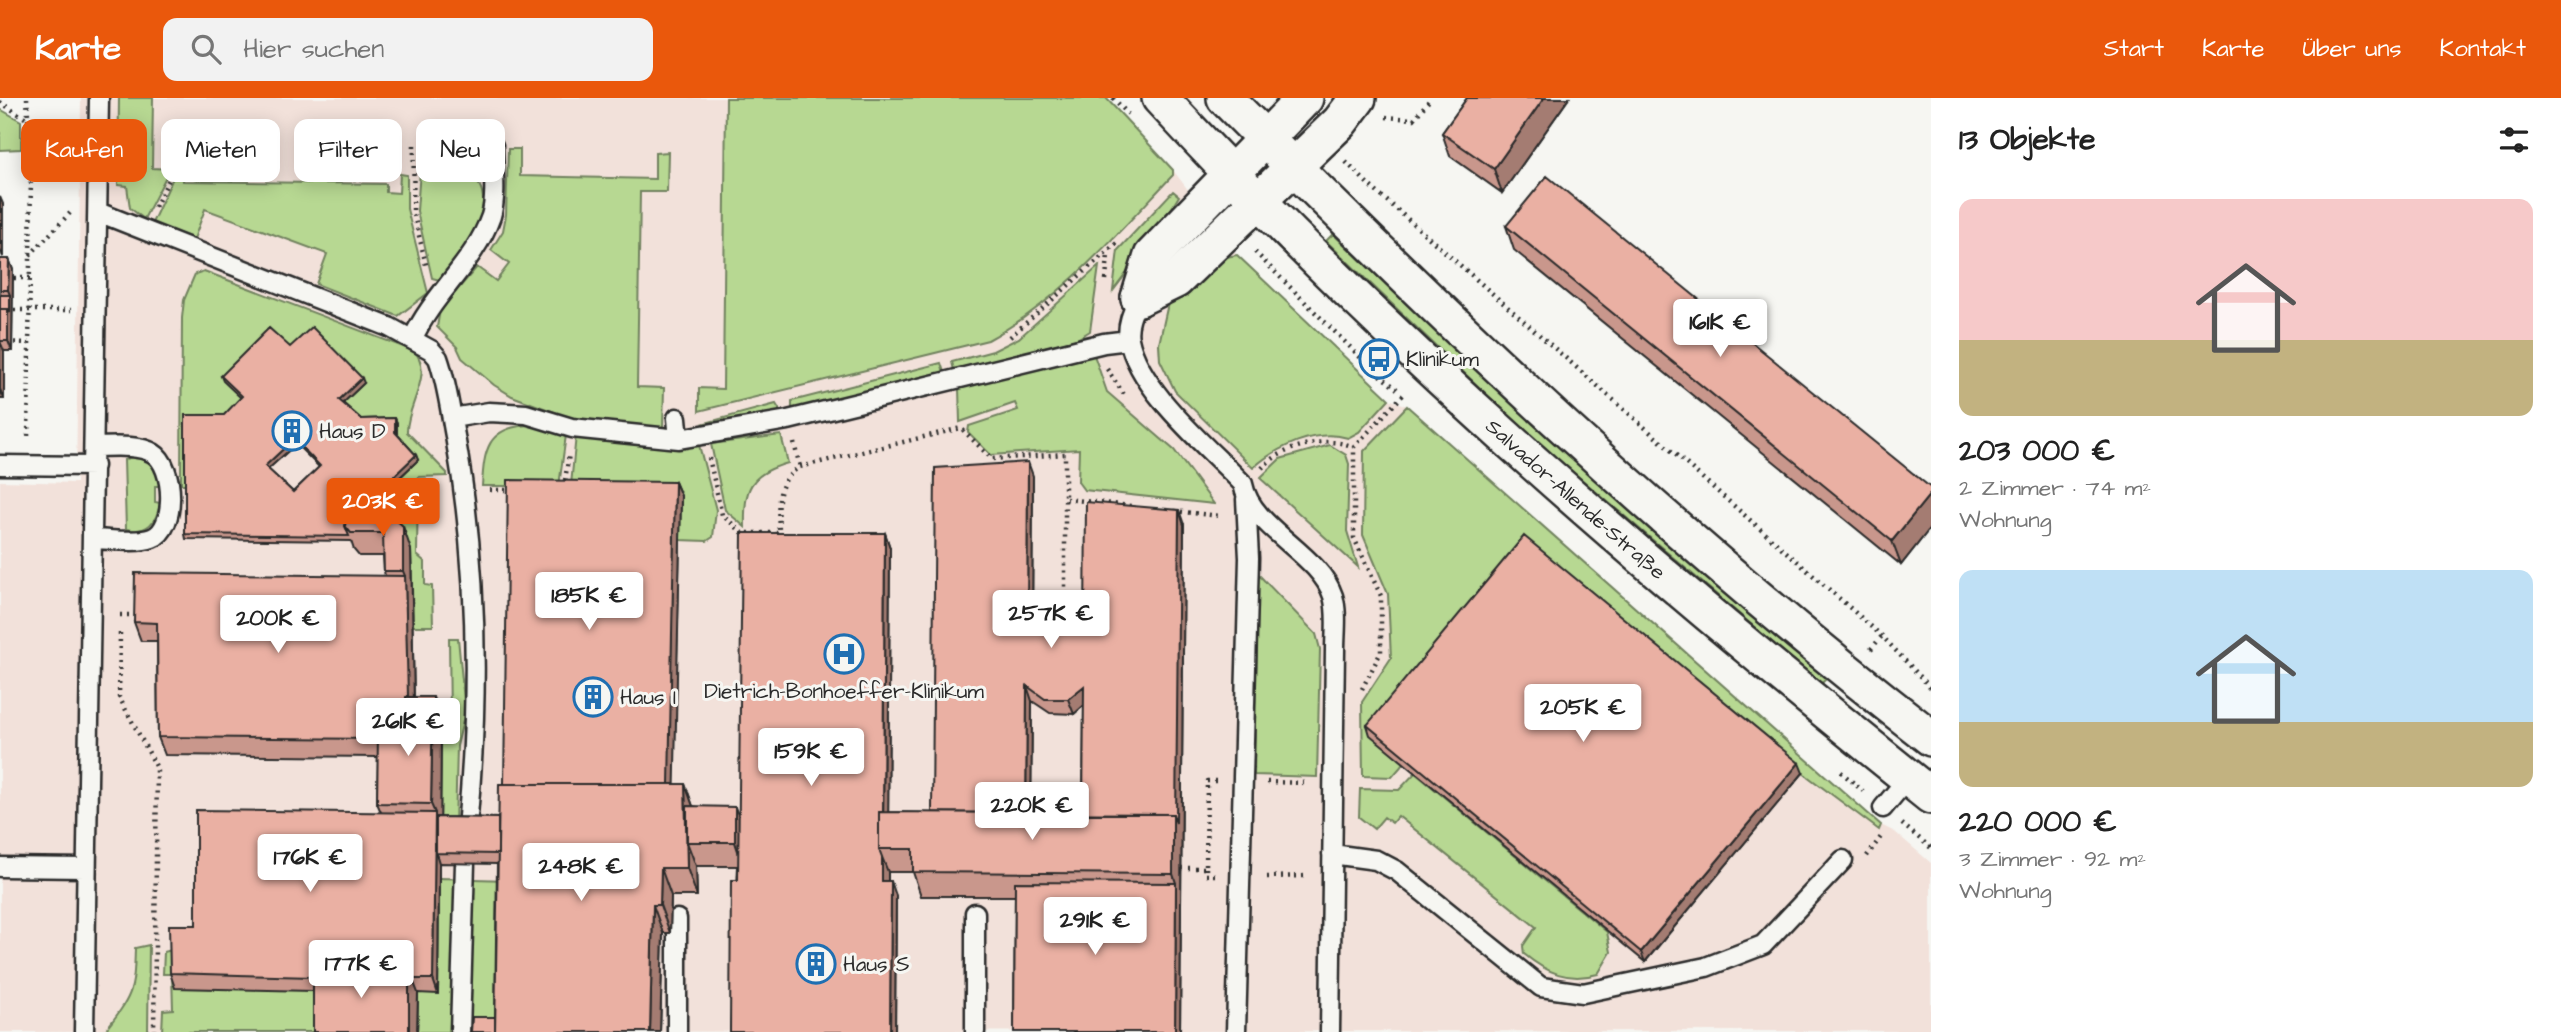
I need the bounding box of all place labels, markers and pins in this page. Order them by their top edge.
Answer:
pin: 161K € [1663,300,1777,359]
bus stop icon: Klinikum [1358,338,1400,380]
place label: Klinikum [1406,345,1479,374]
building icon: Haus D [271,410,313,452]
place label: Haus D [319,417,386,446]
pin: 203K € [326,478,440,538]
pin: 185K € [532,573,646,632]
pin: 257K € [994,590,1108,650]
pin: 200K € [221,596,335,655]
hospital icon: Dietrich-Bonhoeffer-Klinikum [823,633,865,675]
building icon: Haus I [572,676,614,718]
place label: Dietrich-Bonhoeffer-Klinikum [704,677,984,706]
place label: Haus I [620,683,676,712]
pin: 205K € [1526,684,1640,744]
pin: 261K € [351,698,465,758]
pin: 159K € [754,728,868,788]
pin: 220K € [975,782,1089,842]
pin: 176K € [253,834,367,894]
pin: 248K € [524,844,638,903]
pin: 291K € [1038,898,1152,957]
pin: 177K € [304,940,418,1000]
building icon: Haus S [795,943,837,985]
place label: Haus S [843,950,910,979]

